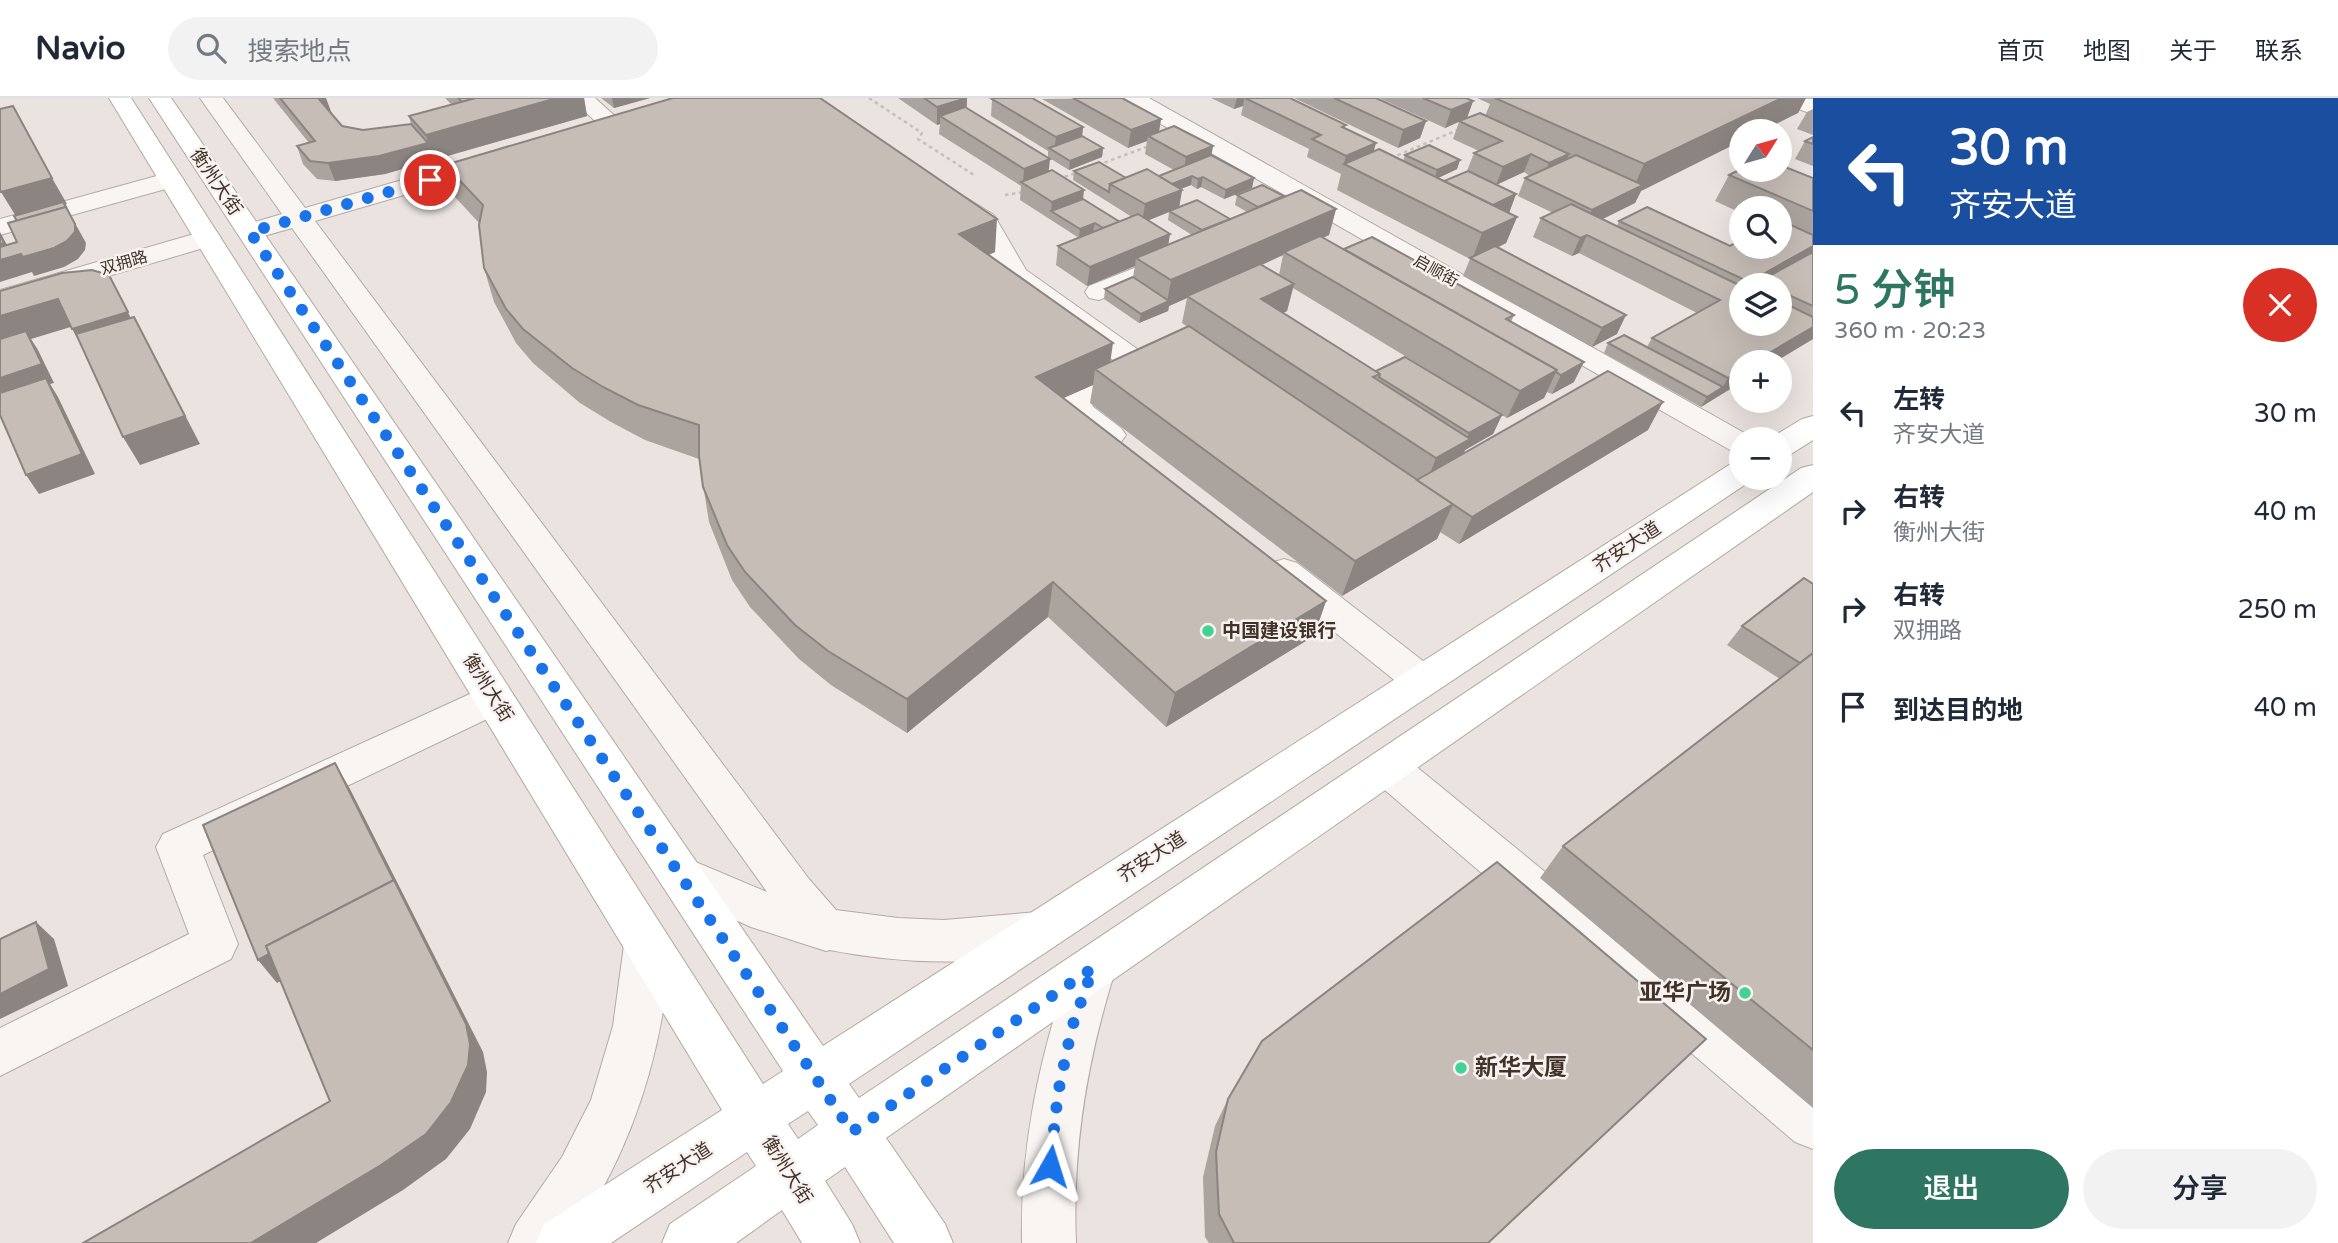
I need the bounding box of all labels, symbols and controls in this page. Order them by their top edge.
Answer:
search box [168,17,658,80]
text: Navio [35,29,126,68]
icon: search [192,29,230,67]
text: 搜索地点 [248,36,352,67]
text: 首页 [1997,37,2045,66]
text: 地图 [2083,37,2131,66]
text: 关于 [2169,37,2217,66]
text: 联系 [2255,37,2303,66]
north arrow [1729,119,1792,182]
map controls [1729,119,1792,490]
text: 30 m [1949,119,2068,178]
icon: left [1834,126,1925,217]
street label: 衡州大街 [186,144,246,220]
pin [400,150,460,210]
icon: arrive [411,161,449,199]
text: 齐安大道 [1949,187,2077,225]
button: search [1729,196,1792,259]
street label: 双拥路 [98,247,150,279]
street label: 启顺街 [1410,251,1462,291]
text: 5 分钟 [1834,265,1955,316]
button: close [2243,268,2317,342]
button: layers [1729,273,1792,336]
text: 360 m · 20:23 [1834,317,1986,345]
button: + [1729,350,1792,413]
text: 左转 [1893,384,1945,415]
icon: left [1834,394,1872,432]
text: 30 m [2254,398,2317,429]
text: 齐安大道 [1893,421,1985,449]
button: − [1729,427,1792,490]
text: 右转 [1893,482,1945,513]
icon: right [1834,492,1872,530]
text: 40 m [2254,496,2317,527]
street label: 齐安大道 [1589,517,1665,577]
text: 衡州大街 [1893,519,1985,547]
text: 右转 [1893,580,1945,611]
icon: right [1834,590,1872,628]
text: 250 m [2237,594,2317,625]
text: 双拥路 [1893,617,1962,645]
place label: 中国建设银行 [1222,620,1336,642]
marker: 中国建设银行 [1200,623,1216,639]
street label: 衡州大街 [459,650,517,726]
icon: arrive [1834,688,1872,726]
text: 40 m [2254,692,2317,723]
text: 到达目的地 [1893,695,2023,726]
street label: 齐安大道 [1114,827,1190,887]
place label: 亚华广场 [1639,979,1731,1007]
marker: 亚华广场 [1737,985,1753,1001]
place label: 新华大厦 [1475,1054,1567,1082]
marker: 新华大厦 [1453,1060,1469,1076]
position arrow [1013,1129,1087,1203]
street label: 衡州大街 [758,1132,816,1208]
street label: 齐安大道 [640,1138,716,1198]
button: 退出 [1834,1149,2069,1229]
button: 分享 [2083,1149,2317,1229]

